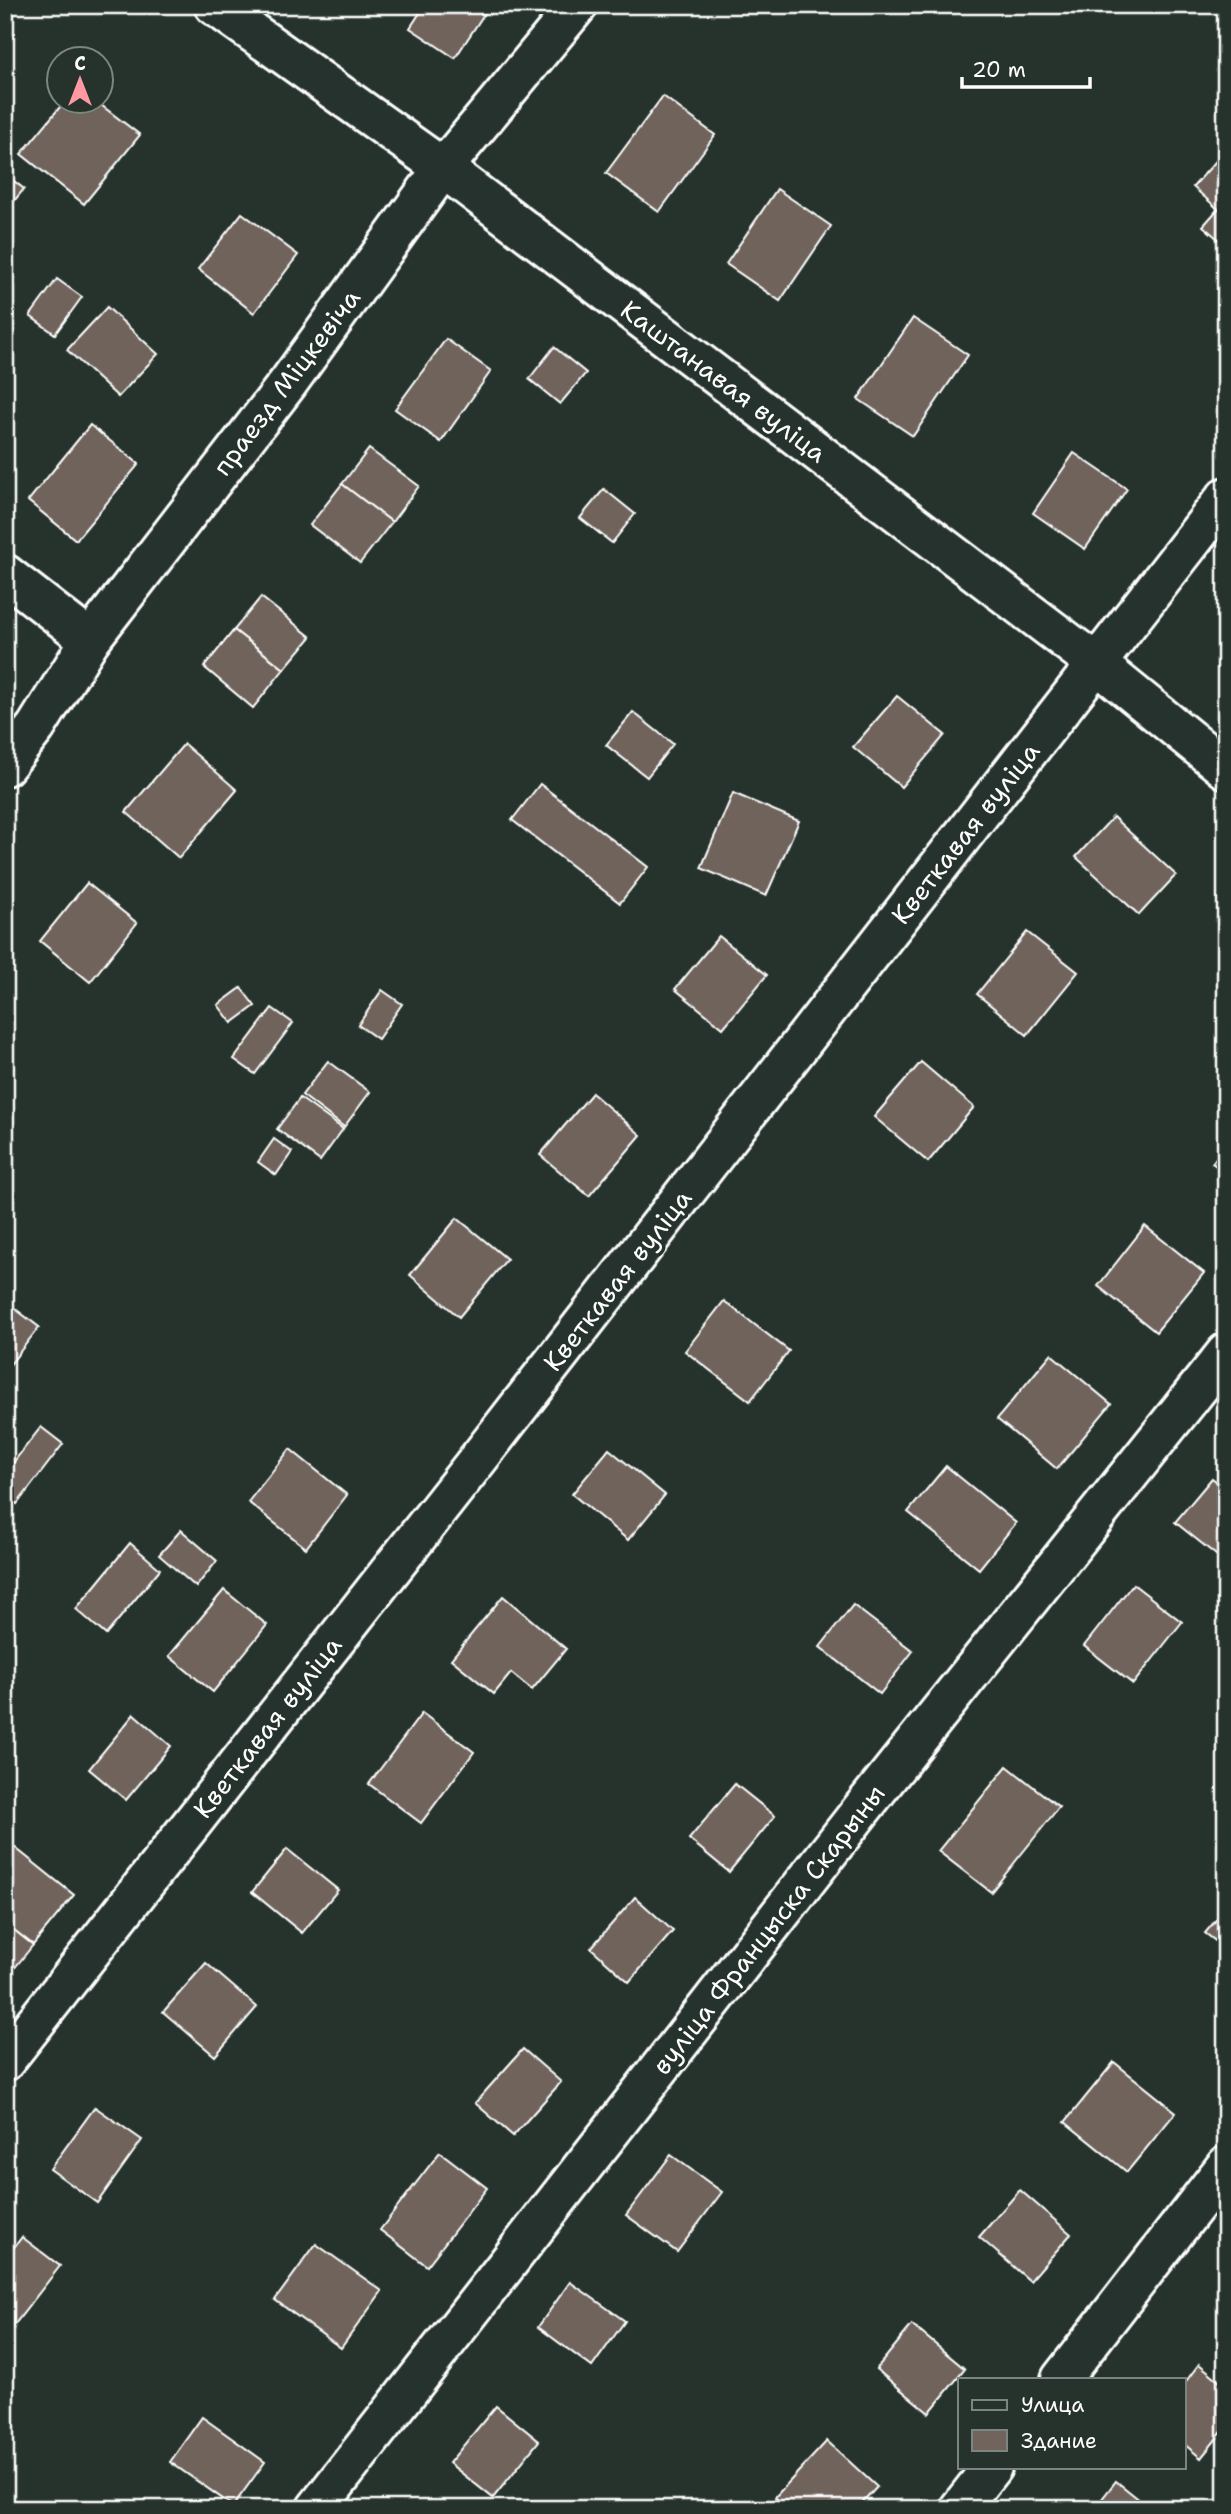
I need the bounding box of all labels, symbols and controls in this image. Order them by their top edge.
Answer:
north arrow [46,46,116,116]
scale bar [962,46,1089,90]
text: С [74,51,86,76]
text: 20 m [972,56,1026,84]
street label: праезд Міцкевіча [204,281,368,483]
street label: Каштанавая вуліца [614,292,834,470]
street label: Кветкавая вуліца [883,735,1047,931]
street label: Кветкавая вуліца [535,1182,699,1378]
street label: Кветкавая вуліца [185,1629,349,1825]
street label: вуліца Францыска Скарыны [644,1777,892,2081]
legend [958,2378,1186,2468]
text: Улица [1021,2391,1084,2419]
text: Здание [1021,2427,1097,2455]

